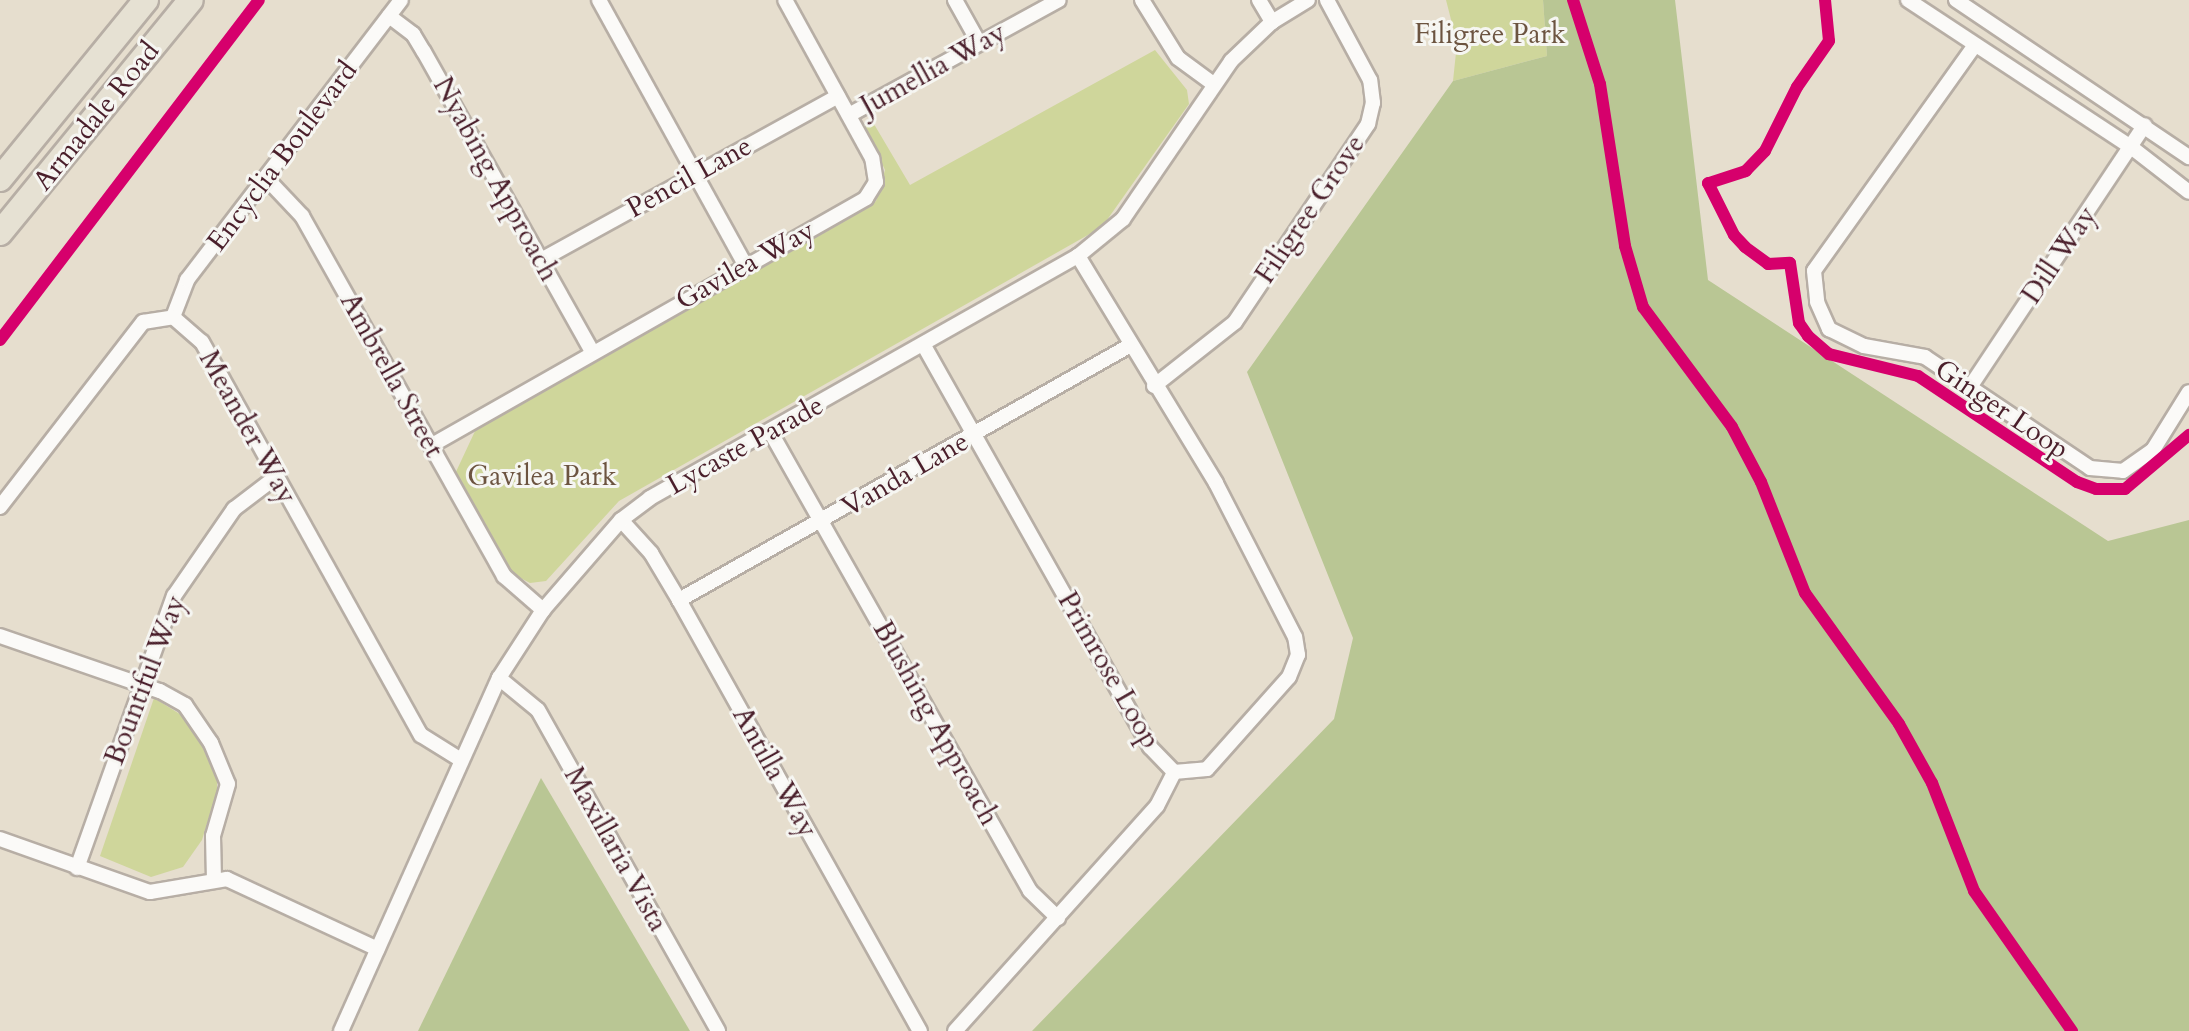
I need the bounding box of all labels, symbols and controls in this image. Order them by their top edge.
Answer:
street label: Jumellia Way [855,15,1011,123]
park label: Filigree Park [1414,17,1566,51]
street label: Armadale Road [26,35,166,197]
street label: Encyclia Boulevard [200,54,364,258]
street label: Nyabing Approach [426,71,566,287]
street label: Filigree Grove [1248,128,1372,290]
street label: Pencil Lane [620,129,758,225]
street label: Dill Way [2014,200,2104,310]
street label: Gavilea Way [670,213,820,317]
street label: Ambrella Street [333,287,451,463]
street label: Meander Way [192,344,304,510]
street label: Ginger Loop [1929,352,2075,466]
street label: Lycaste Parade [661,388,829,502]
street label: Vanda Lane [836,424,974,524]
park label: Gavilea Park [467,459,617,493]
street label: Primrose Loop [1051,586,1167,754]
street label: Bountiful Way [97,591,193,769]
street label: Blushing Approach [866,615,1006,831]
street label: Antilla Way [725,701,825,843]
street label: Maxillaria Vista [557,761,675,937]

